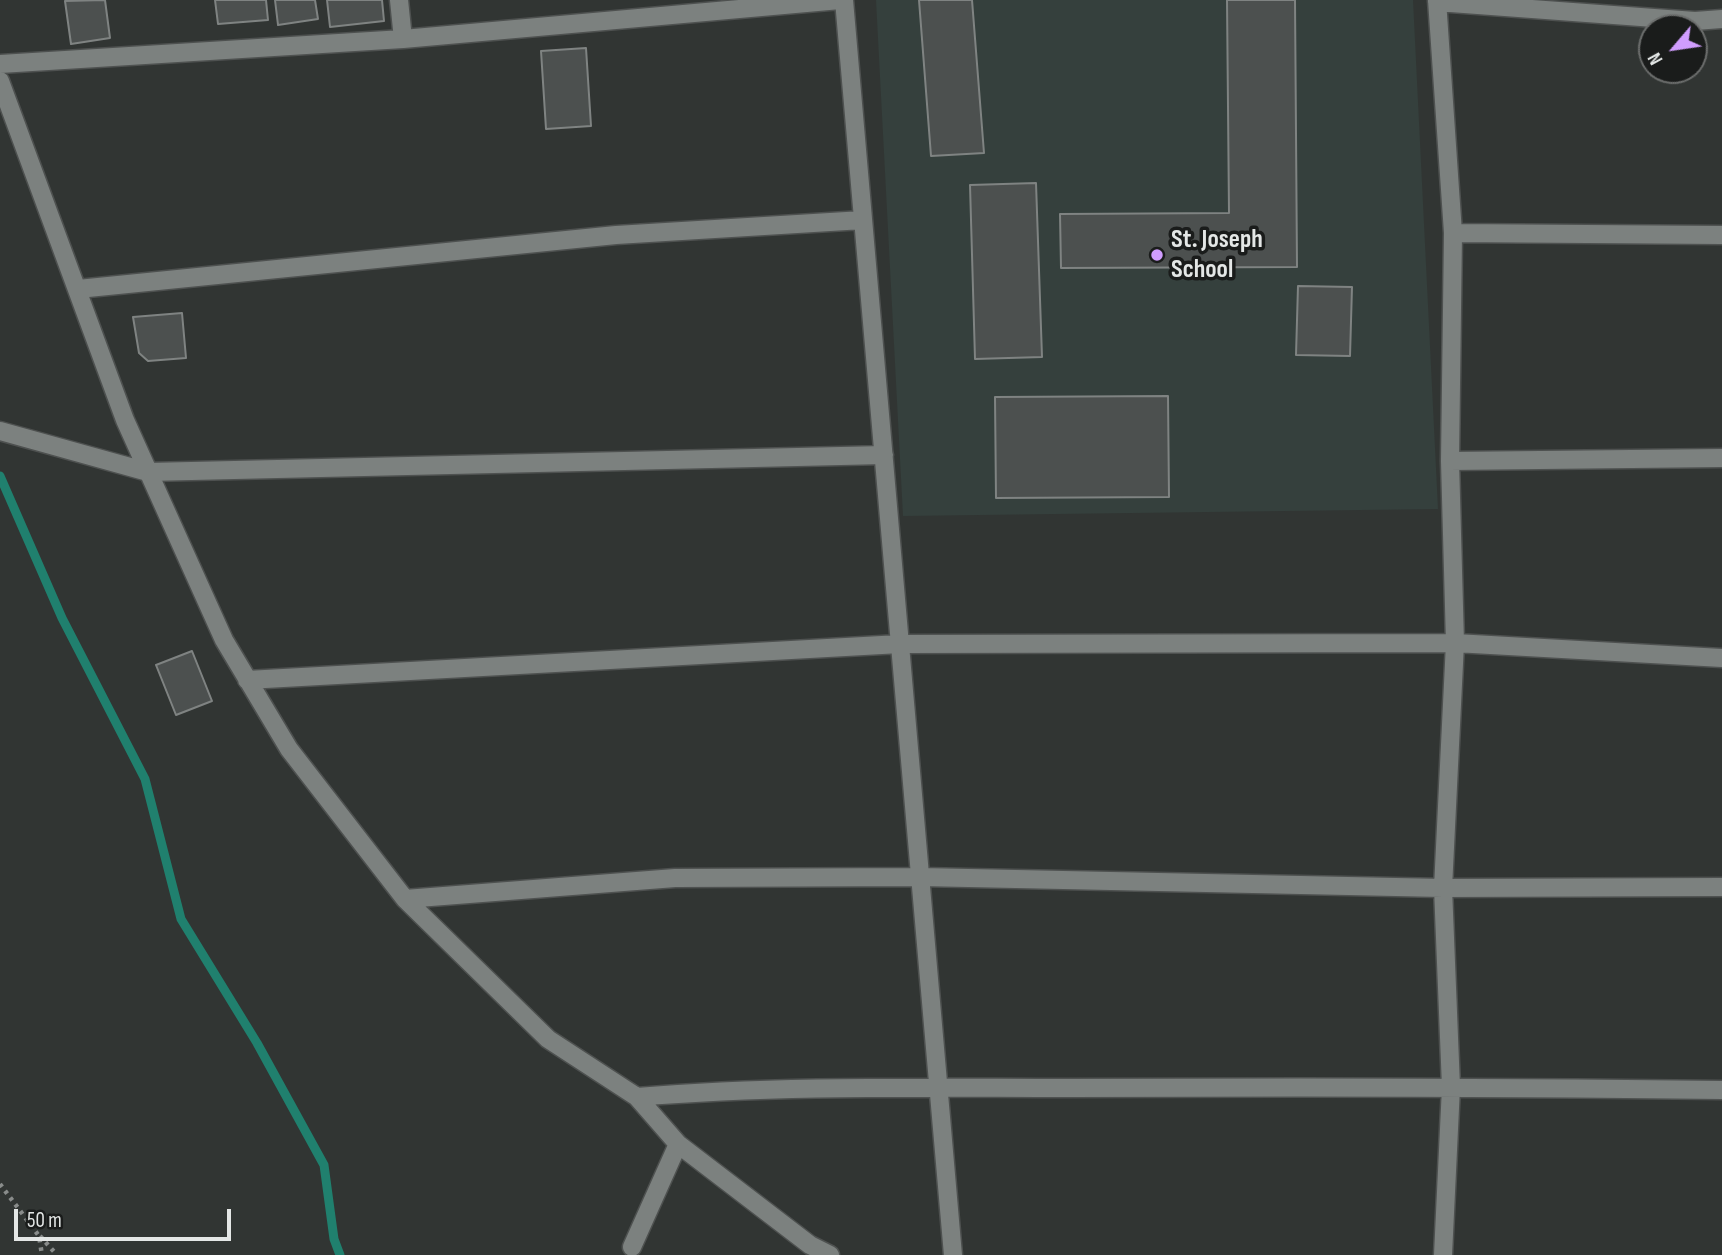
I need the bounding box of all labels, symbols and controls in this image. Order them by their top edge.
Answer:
north arrow [1638,14,1708,84]
text: N [1643,48,1668,68]
place label: St. Joseph School [1171,224,1263,286]
marker: St. Joseph School [1149,247,1165,263]
scale bar [18,1196,234,1240]
text: 50 m [27,1208,62,1233]

